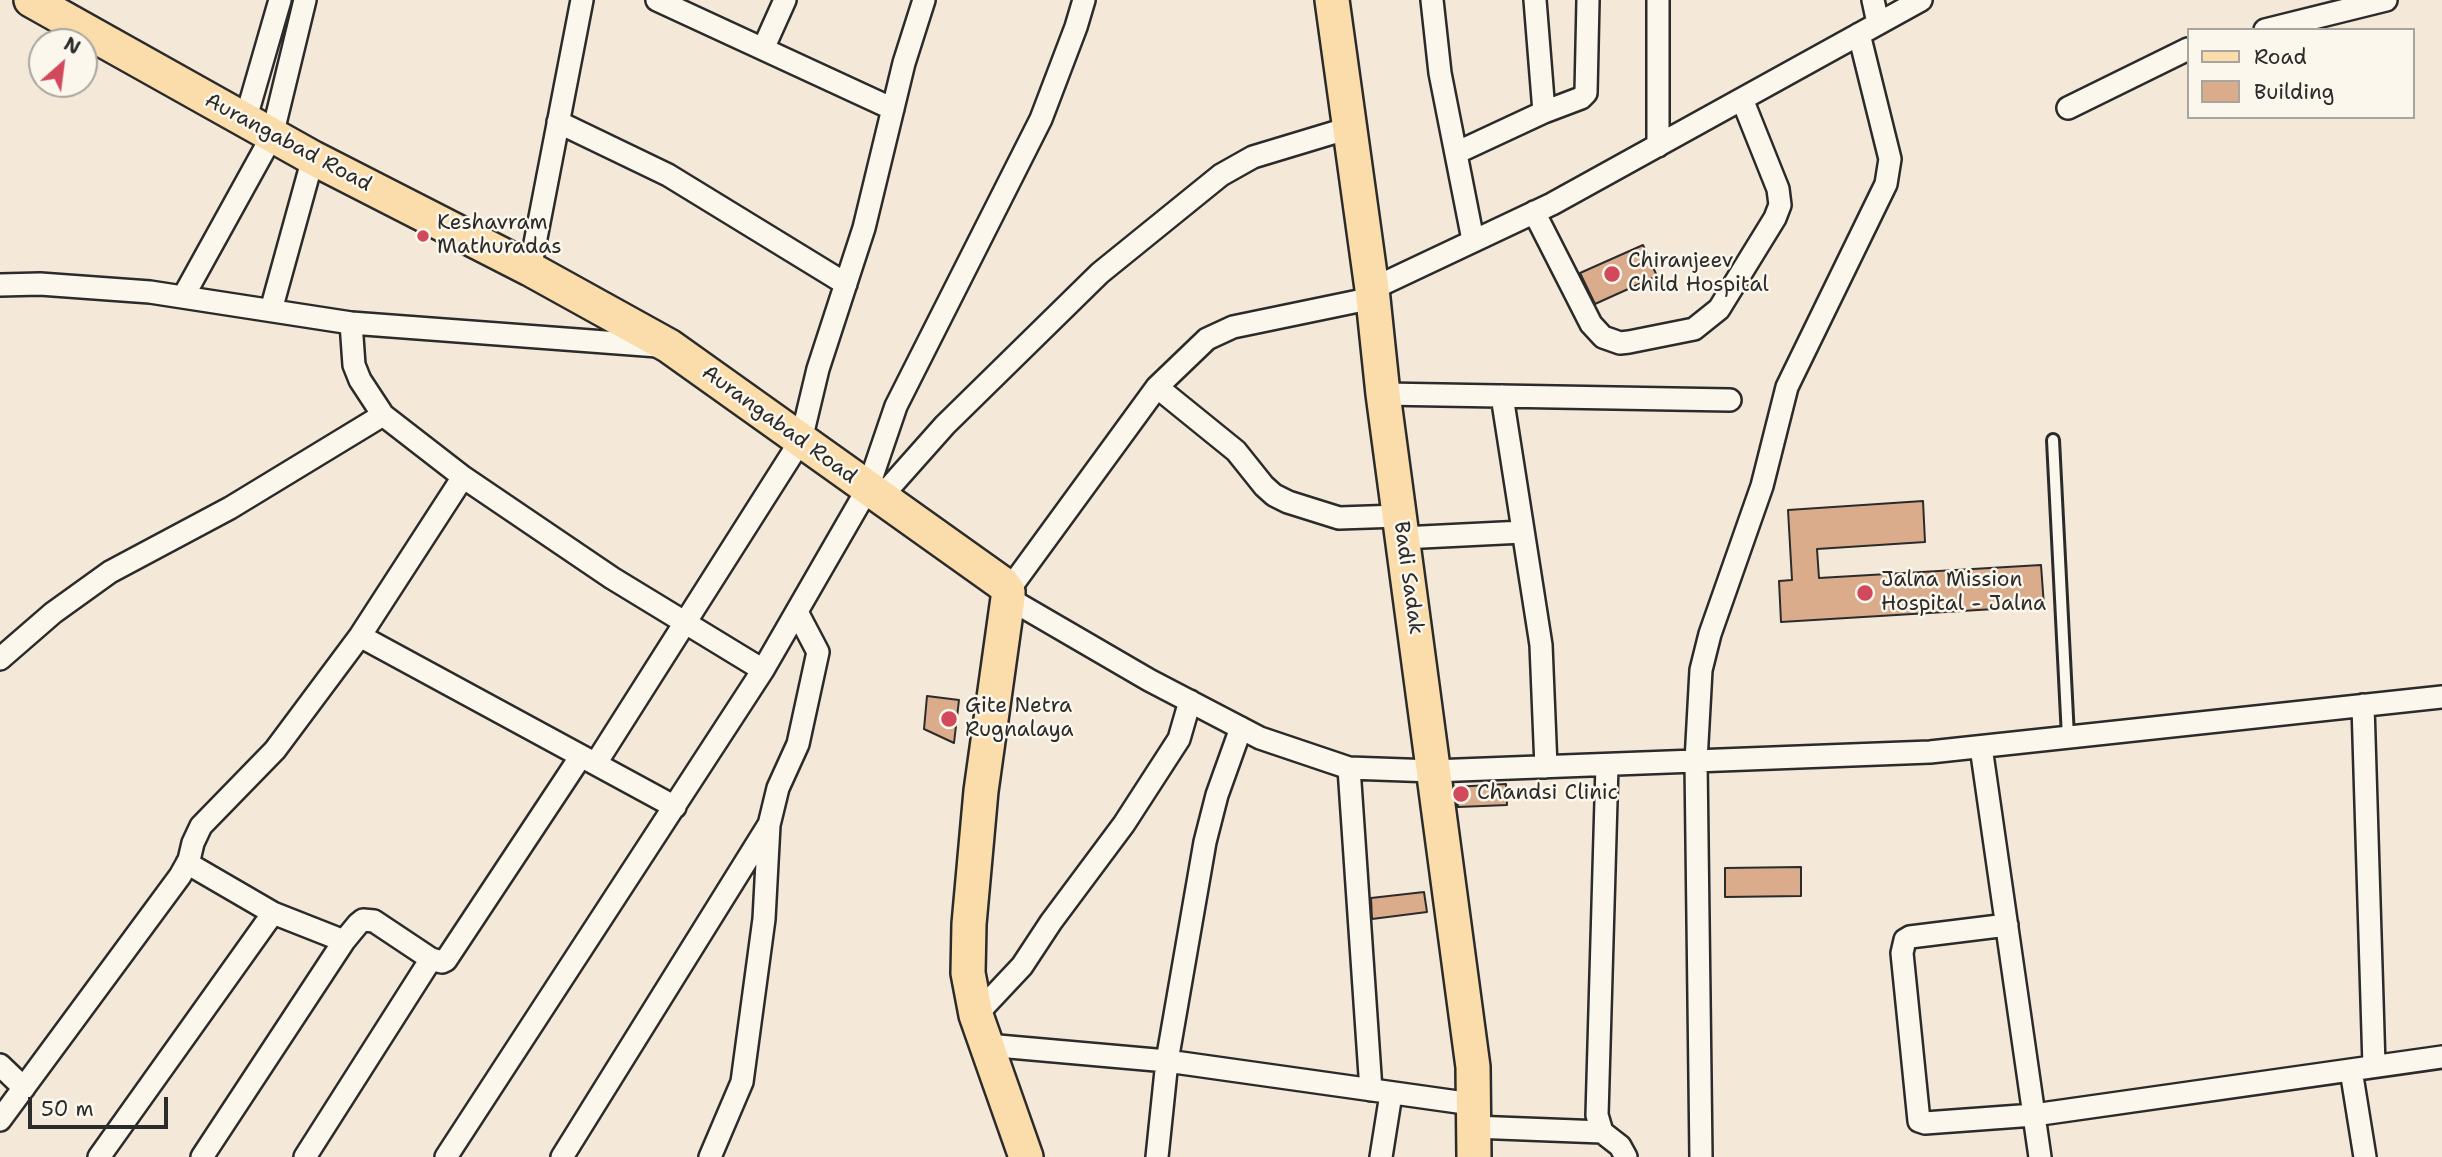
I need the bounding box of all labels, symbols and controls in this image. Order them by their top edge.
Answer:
north arrow [28,28,98,98]
legend [2186,28,2414,119]
text: N [60,31,85,60]
text: Road [2254,43,2307,71]
text: Building [2254,78,2334,106]
street label: Aurangabad Road [200,88,376,198]
place label: Keshavram Mathuradas [437,211,562,261]
marker: Keshavram Mathuradas [415,228,431,244]
place label: Chiranjeev Child Hospital [1628,249,1769,299]
marker: Chiranjeev Child Hospital [1602,264,1622,284]
street label: Aurangabad Road [697,360,861,490]
street label: Badi Sadak [1388,520,1428,636]
place label: Jalna Mission Hospital - Jalna [1881,568,2046,618]
marker: Jalna Mission Hospital - Jalna [1855,583,1875,603]
place label: Gite Netra Rugnalaya [965,694,1074,744]
marker: Gite Netra Rugnalaya [939,709,959,729]
place label: Chandsi Clinic [1477,781,1618,807]
marker: Chandsi Clinic [1451,784,1471,804]
scale bar [32,1084,172,1128]
text: 50 m [41,1095,94,1123]

